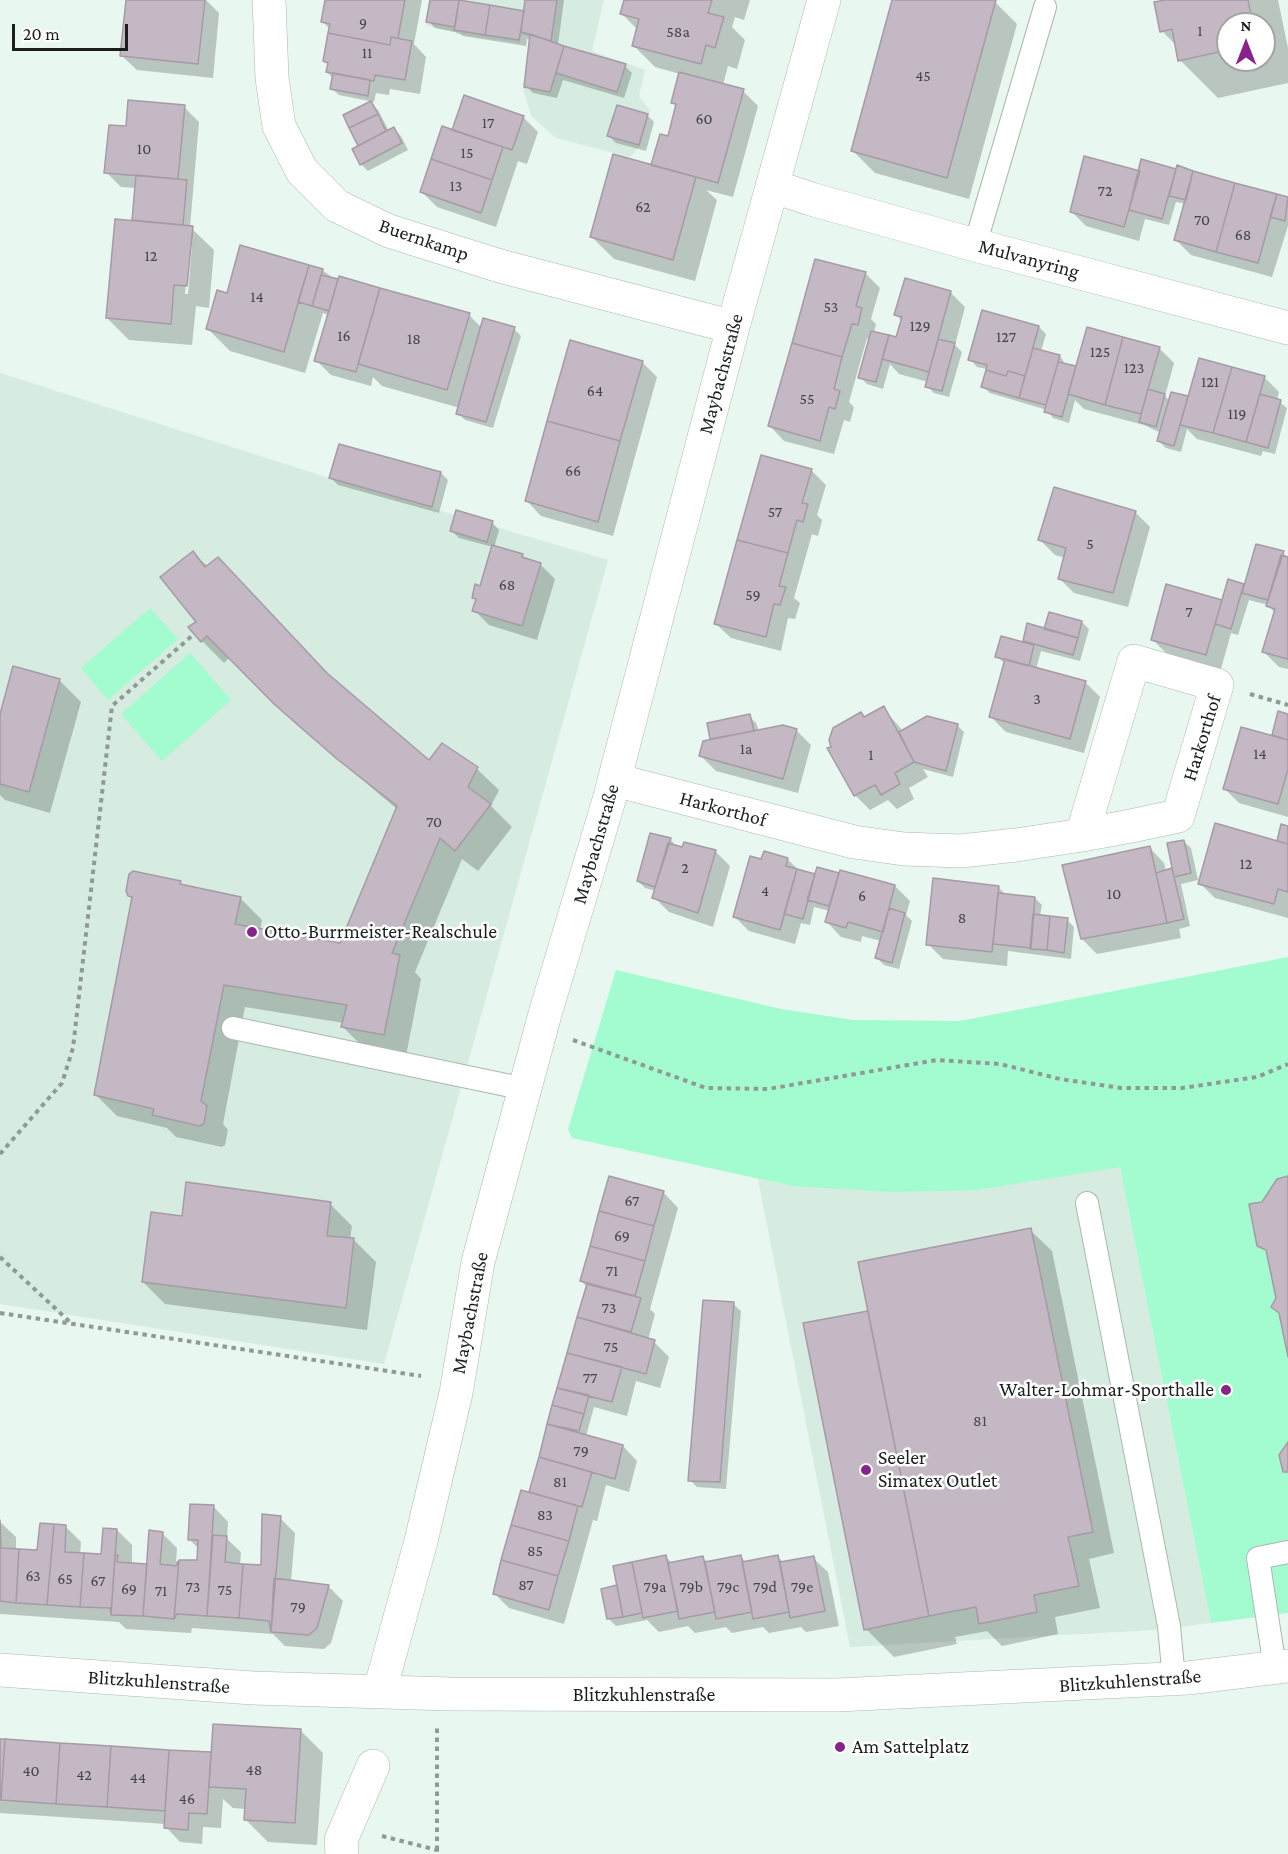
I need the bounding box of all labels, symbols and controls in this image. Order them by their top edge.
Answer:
scale bar [15,12,130,50]
north arrow [1216,12,1276,72]
house number: 9 [359,13,367,33]
text: N [1241,17,1251,34]
house number: 1 [1197,21,1203,41]
house number: 58a [666,22,690,42]
text: 20 m [23,24,60,44]
house number: 11 [362,43,372,63]
house number: 45 [915,66,931,86]
house number: 60 [695,109,713,129]
house number: 17 [482,113,494,133]
house number: 10 [137,139,151,159]
house number: 15 [461,143,473,163]
house number: 13 [450,176,462,196]
house number: 72 [1098,181,1112,201]
house number: 62 [635,197,651,217]
house number: 70 [1194,210,1210,230]
street label: Buernkamp [376,213,472,267]
house number: 68 [1235,225,1251,245]
street label: Mulvanyring [976,234,1082,284]
house number: 12 [145,246,157,266]
house number: 14 [250,287,264,307]
house number: 53 [824,297,838,317]
street label: Maybachstraße [693,311,749,437]
house number: 129 [909,316,931,336]
house number: 16 [337,326,351,346]
house number: 127 [996,327,1016,347]
house number: 18 [407,329,421,349]
house number: 125 [1090,342,1110,362]
house number: 123 [1124,358,1144,378]
house number: 121 [1201,372,1219,392]
house number: 64 [587,381,603,401]
house number: 55 [800,389,814,409]
house number: 119 [1228,404,1246,424]
house number: 66 [565,461,581,481]
house number: 57 [768,502,782,522]
house number: 5 [1086,534,1094,554]
house number: 68 [499,575,515,595]
house number: 59 [745,585,761,605]
house number: 7 [1185,602,1193,622]
house number: 3 [1033,689,1041,709]
street label: Harkorthof [1178,692,1226,784]
house number: 1a [740,739,752,759]
house number: 14 [1253,744,1267,764]
house number: 1 [868,745,874,765]
street label: Maybachstraße [567,781,625,907]
street label: Harkorthof [677,786,769,832]
house number: 70 [426,812,442,832]
house number: 12 [1240,854,1252,874]
house number: 2 [681,858,689,878]
house number: 4 [761,881,769,901]
house number: 10 [1107,884,1121,904]
house number: 6 [858,886,866,906]
house number: 8 [958,908,966,928]
place label: Otto-Burrmeister-Realschule [264,920,497,944]
marker: Otto-Burrmeister-Realschule [245,925,259,939]
house number: 67 [625,1191,639,1211]
house number: 69 [614,1226,630,1246]
street label: Maybachstraße [446,1250,494,1376]
house number: 71 [606,1261,618,1281]
house number: 73 [602,1298,616,1318]
house number: 75 [604,1337,618,1357]
house number: 77 [583,1368,597,1388]
place label: Walter-Lohmar-Sporthalle [999,1378,1214,1402]
marker: Walter-Lohmar-Sporthalle [1219,1383,1233,1397]
house number: 81 [973,1411,987,1431]
house number: 79 [573,1441,589,1461]
place label: Seeler Simatex Outlet [878,1446,997,1493]
marker: Seeler Simatex Outlet [859,1463,873,1477]
house number: 81 [553,1472,567,1492]
house number: 83 [537,1505,553,1525]
house number: 85 [527,1541,543,1561]
house number: 63 [25,1566,41,1586]
house number: 65 [57,1569,73,1589]
house number: 67 [91,1571,105,1591]
house number: 87 [518,1575,534,1595]
house number: 73 [186,1577,200,1597]
house number: 79a [644,1577,666,1597]
house number: 79b [679,1577,703,1597]
house number: 79c [717,1577,739,1597]
house number: 79d [753,1577,777,1597]
house number: 79e [791,1577,813,1597]
house number: 69 [121,1579,137,1599]
house number: 75 [218,1580,232,1600]
house number: 71 [155,1581,167,1601]
house number: 79 [290,1597,306,1617]
street label: Blitzkuhlenstraße [1058,1664,1202,1698]
street label: Blitzkuhlenstraße [87,1665,231,1699]
street label: Blitzkuhlenstraße [573,1683,715,1707]
place label: Am Sattelplatz [852,1735,969,1759]
marker: Am Sattelplatz [833,1740,847,1754]
house number: 48 [246,1760,262,1780]
house number: 40 [22,1761,40,1781]
house number: 42 [76,1765,92,1785]
house number: 44 [130,1768,146,1788]
house number: 46 [179,1789,195,1809]

